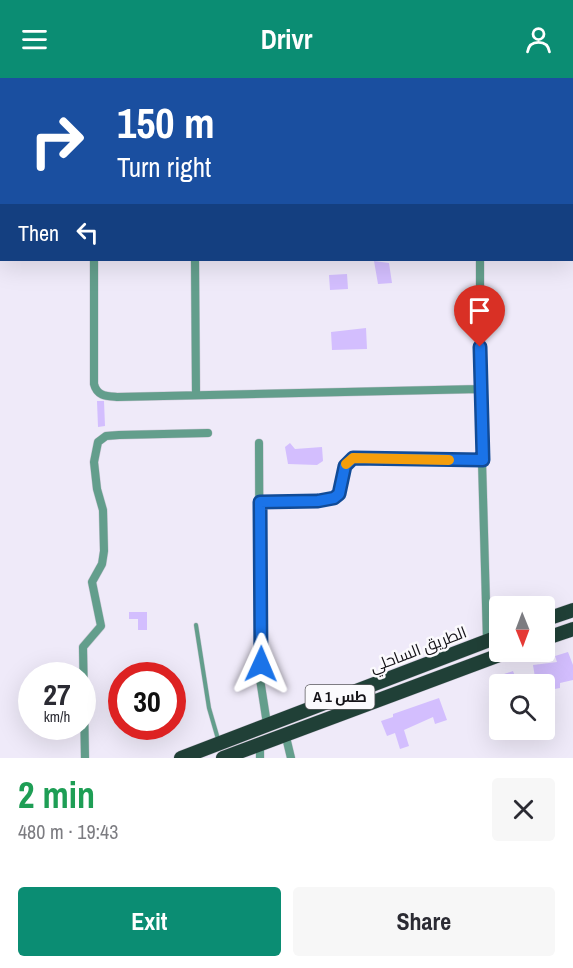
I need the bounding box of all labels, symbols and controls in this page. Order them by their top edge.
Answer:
text: Drivr [261,21,312,57]
icon: menu [18,23,51,56]
icon: person [522,23,555,56]
text: 150 m [117,95,215,151]
icon: right [18,102,96,180]
text: Turn right [117,149,211,185]
icon: left [71,216,104,249]
text: Then [18,218,59,248]
pin [454,285,505,347]
icon: arrive [463,294,496,327]
north arrow [489,596,555,662]
map controls [489,596,555,740]
street label: الطريق الساحلي [366,620,471,680]
position arrow [229,632,293,696]
speed limit sign: 30 [108,662,186,740]
text: 27 [43,674,71,714]
button: search [489,674,555,740]
road number: A 1 طس [306,685,374,709]
text: km/h [44,706,70,727]
text: 2 min [18,771,95,819]
button: close [492,778,555,841]
text: 480 m · 19:43 [18,818,118,845]
button: Exit [18,887,281,956]
button: Share [293,887,555,956]

